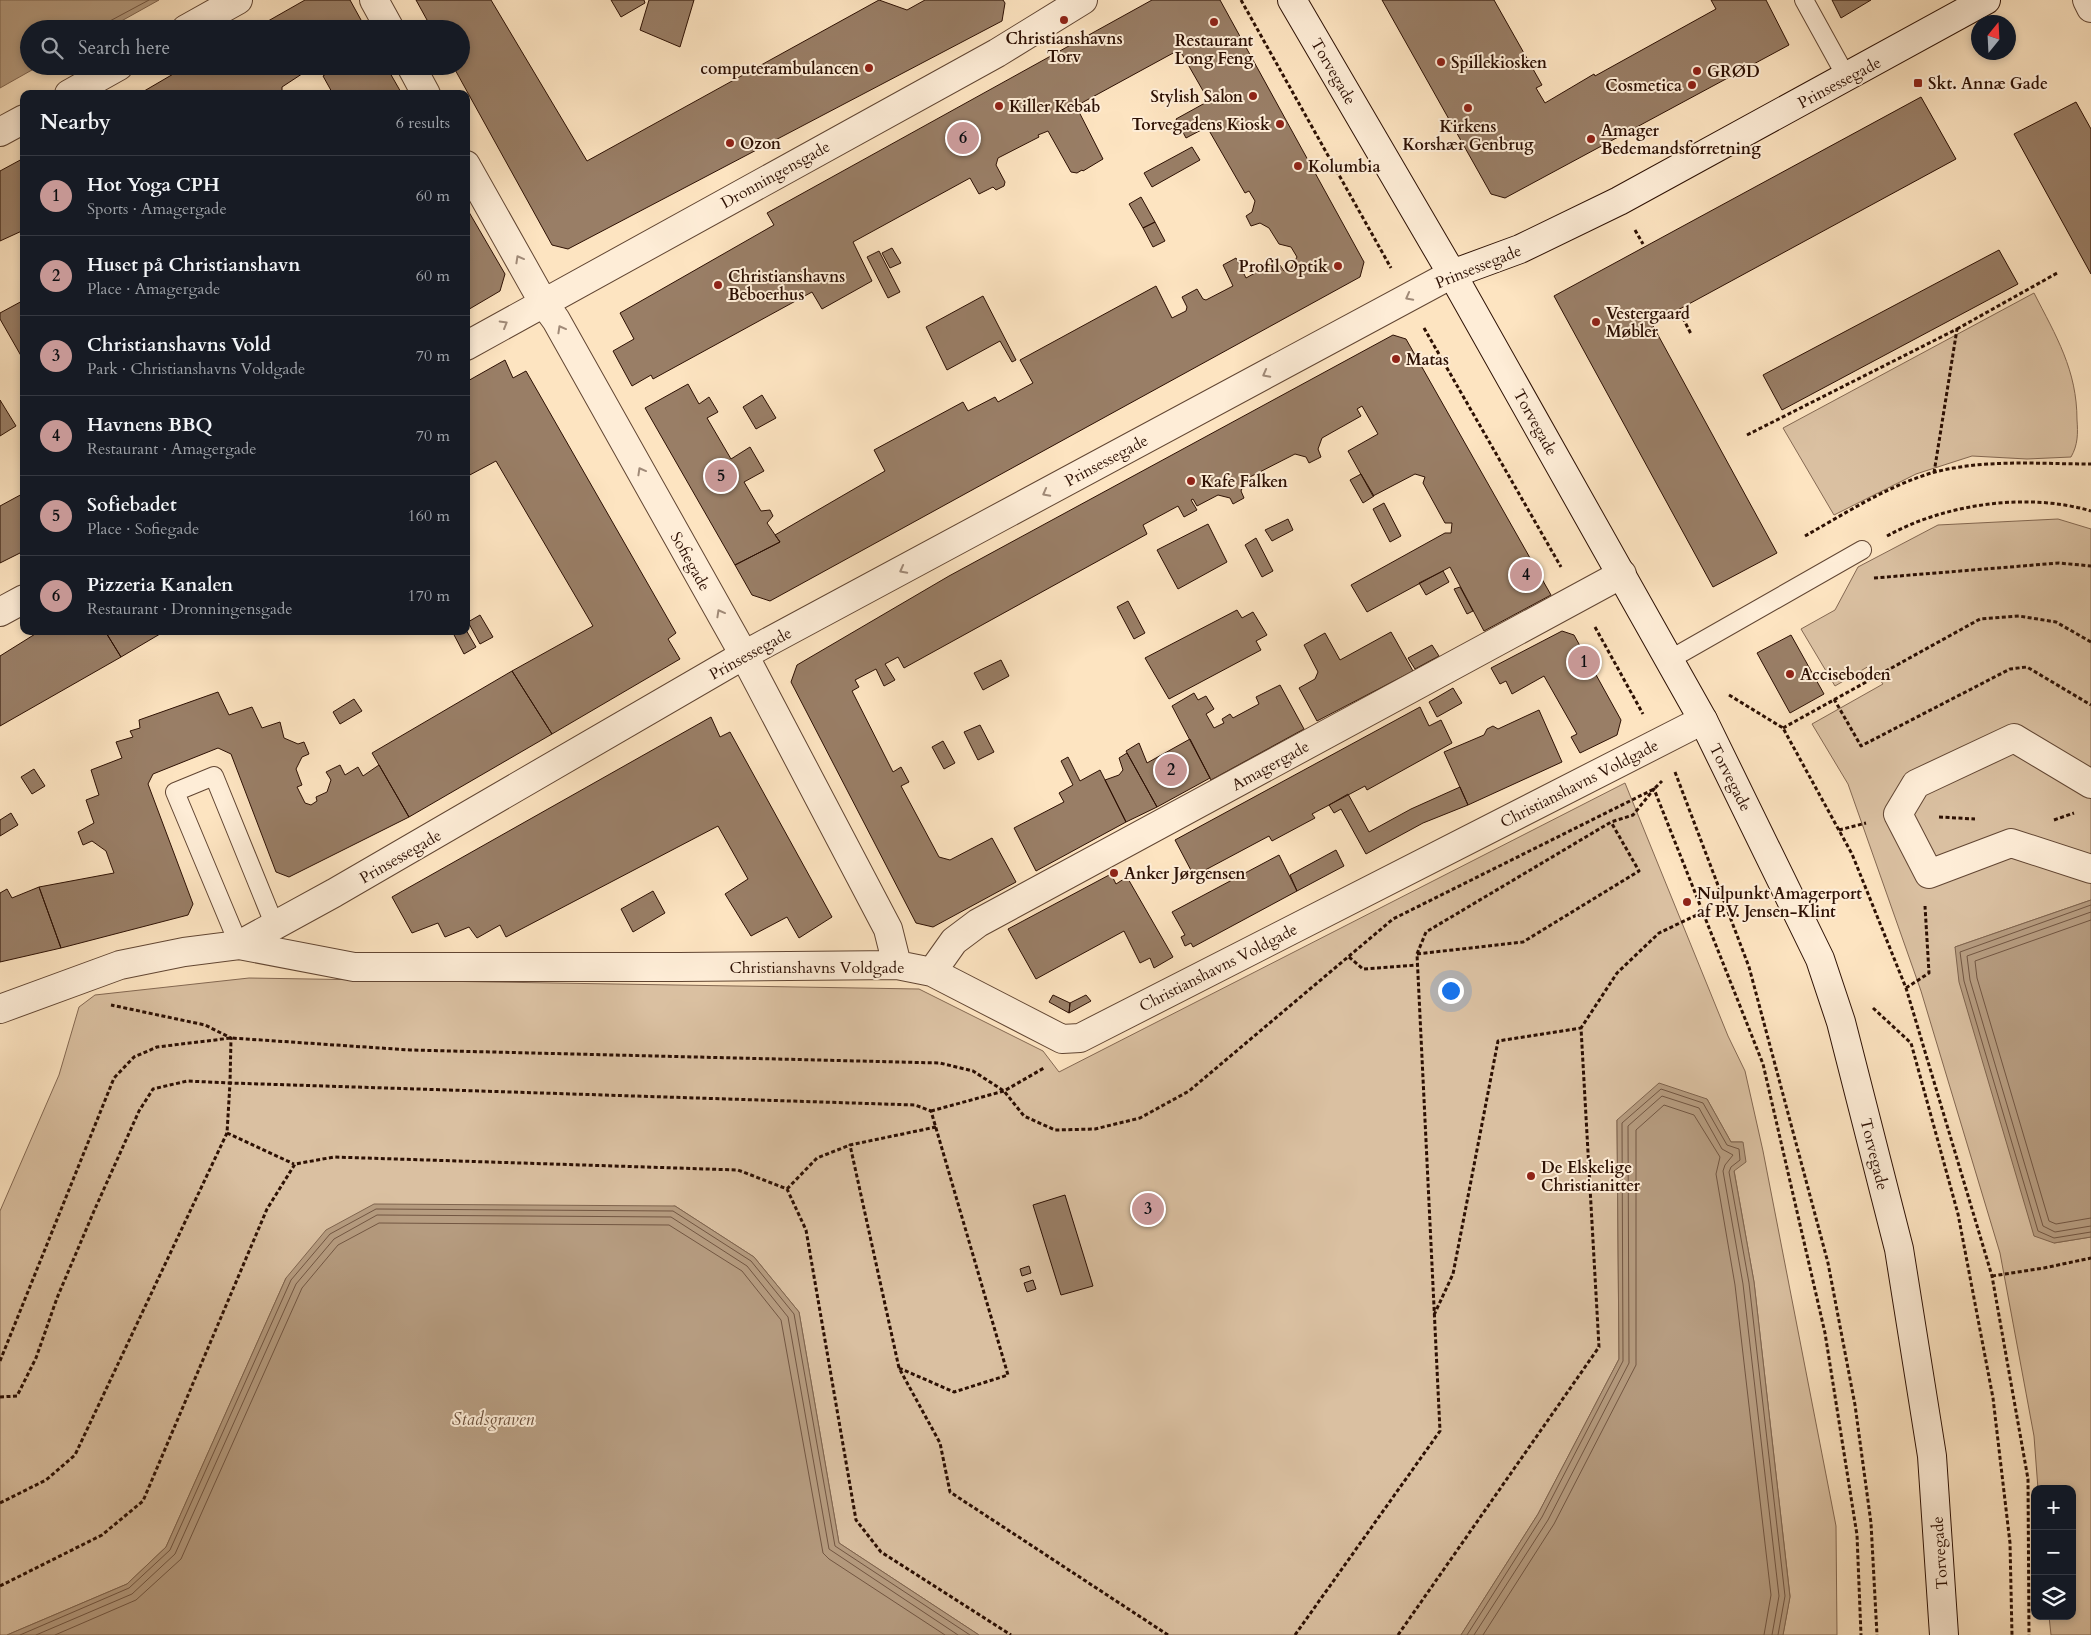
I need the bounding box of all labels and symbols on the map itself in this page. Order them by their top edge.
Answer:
marker: Christianshavns Torv [1058,14,1070,26]
north arrow [1971,15,2016,60]
marker: Restaurant Long Feng [1208,16,1220,28]
place label: Christianshavns Torv [1005,28,1123,68]
place label: Restaurant Long Feng [1175,30,1254,70]
street label: Torvegade [1305,34,1361,109]
place label: Spillekiosken [1451,52,1548,74]
street label: Prinsessegade [1794,52,1885,114]
marker: Spillekiosken [1435,56,1447,68]
place label: computerambulancen [700,58,860,80]
place label: GRØD [1707,61,1760,83]
marker: computerambulancen [863,62,875,74]
marker: GRØD [1691,65,1703,77]
place label: Skt. Annæ Gade [1928,73,2048,95]
place label: Cosmetica [1605,75,1682,97]
marker: Skt. Annæ Gade [1912,77,1924,89]
marker: Cosmetica [1686,79,1698,91]
place label: Stylish Salon [1151,86,1244,108]
marker: Stylish Salon [1247,90,1259,102]
place label: Killer Kebab [1009,96,1100,118]
marker: Killer Kebab [993,100,1005,112]
marker: Kirkens Korshær Genbrug [1462,102,1474,114]
place label: Torvegadens Kiosk [1132,114,1270,136]
place label: Kirkens Korshær Genbrug [1402,116,1534,156]
marker: Torvegadens Kiosk [1274,118,1286,130]
pin: 6 [947,119,979,157]
place label: Amager Bedemandsforretning [1601,120,1761,160]
place label: Ozon [740,133,782,155]
marker: Amager Bedemandsforretning [1585,133,1597,145]
street label: Dronningensgade [717,136,834,214]
marker: Ozon [724,137,736,149]
place label: Kolumbia [1308,156,1380,178]
marker: Kolumbia [1292,160,1304,172]
street label: Prinsessegade [1432,240,1525,294]
one-way arrow [515,256,525,265]
place label: Profil Optik [1239,256,1328,278]
marker: Profil Optik [1332,260,1344,272]
place label: Christianshavns Beboerhus [728,266,845,306]
marker: Christianshavns Beboerhus [712,279,724,291]
one-way arrow [1405,291,1414,301]
place label: Vestergaard Møbler [1606,303,1690,343]
marker: Vestergaard Møbler [1590,316,1602,328]
one-way arrow [499,320,508,330]
one-way arrow [557,326,567,335]
place label: Matas [1406,349,1449,371]
marker: Matas [1390,353,1402,365]
one-way arrow [1262,368,1271,378]
street label: Torvegade [1508,385,1563,460]
street label: Prinsessegade [1061,430,1152,492]
pin: 5 [705,457,737,495]
one-way arrow [637,468,647,477]
place label: Kafe Falken [1201,471,1288,493]
marker: Kafe Falken [1185,475,1197,487]
one-way arrow [1042,486,1051,496]
street label: Sofiegade [665,528,715,595]
pin: 4 [1510,556,1542,594]
one-way arrow [899,564,908,574]
one-way arrow [716,609,726,618]
street label: Prinsessegade [705,622,796,686]
pin: 1 [1568,643,1600,681]
place label: Acciseboden [1800,664,1892,686]
marker: Acciseboden [1784,668,1796,680]
street label: Christianshavns Voldgade [1497,734,1662,833]
street label: Amagergade [1228,736,1313,796]
street label: Torvegade [1704,740,1757,815]
pin: 2 [1155,751,1187,789]
street label: Prinsessegade [356,825,445,889]
place label: Anker Jørgensen [1124,863,1246,885]
marker: Anker Jørgensen [1108,867,1120,879]
place label: Nulpunkt Amagerport af P.V. Jensen-Klint [1697,883,1862,923]
marker: Nulpunkt Amagerport af P.V. Jensen-Klint [1681,896,1693,908]
street label: Christianshavns Voldgade [1136,918,1301,1017]
street label: Christianshavns Voldgade [730,957,904,979]
your location [1438,978,1464,1004]
street label: Torvegade [1854,1116,1894,1192]
place label: De Elskelige Christianitter [1541,1157,1640,1197]
marker: De Elskelige Christianitter [1525,1170,1537,1182]
pin: 3 [1132,1190,1164,1228]
water label: Stadsgraven [452,1407,535,1432]
street label: Torvegade [1926,1516,1954,1590]

